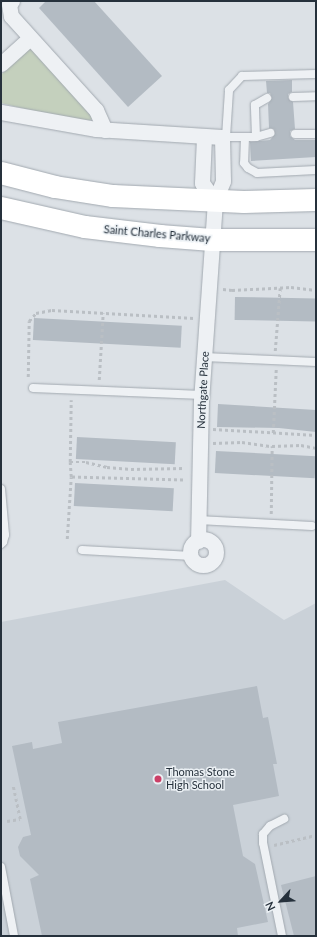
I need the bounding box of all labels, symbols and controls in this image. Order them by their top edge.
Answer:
street label: Saint Charles Parkway [103,223,211,245]
street label: Northgate Place [194,351,212,429]
place label: Thomas Stone High School [166,766,235,792]
marker: Thomas Stone High School [153,774,163,784]
north arrow [261,881,301,921]
text: N [262,900,277,913]

